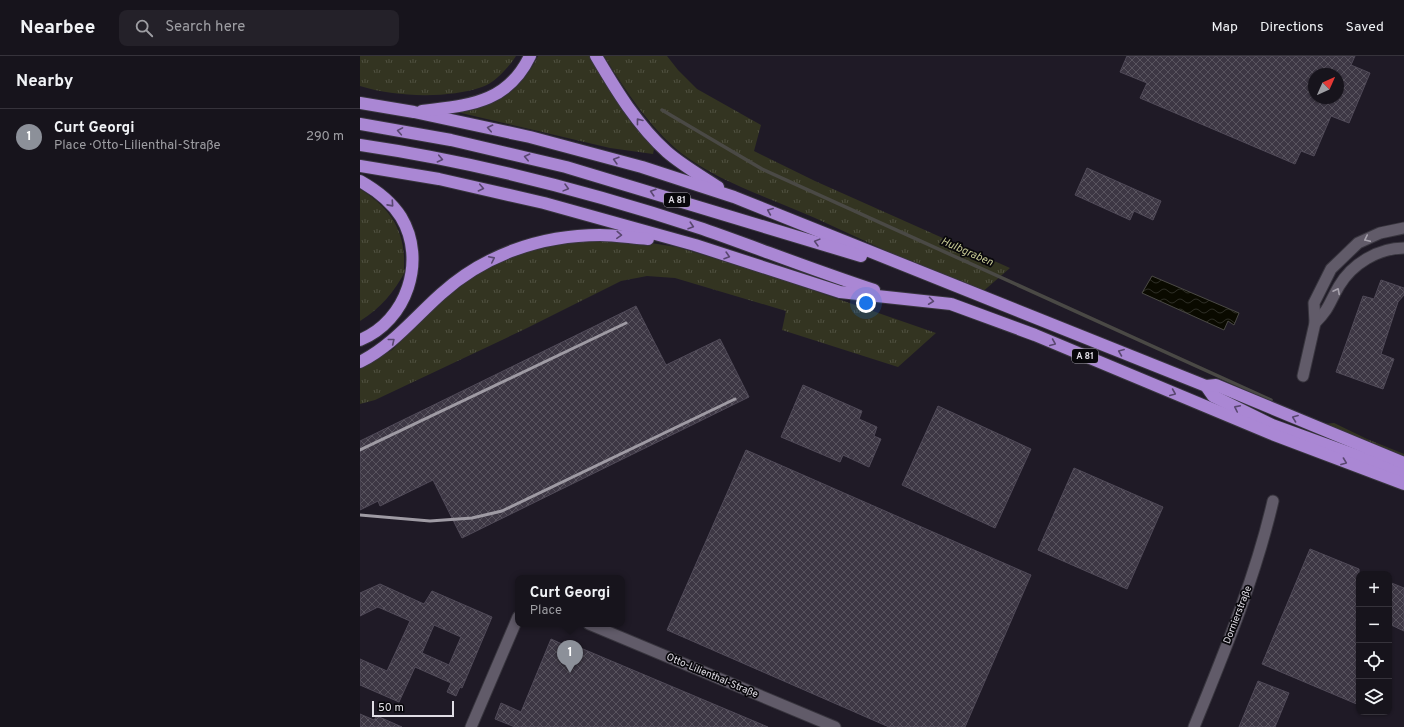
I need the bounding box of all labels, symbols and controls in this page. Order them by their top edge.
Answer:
search box [119,10,399,46]
text: Nearbee [20,16,95,40]
icon: search [133,17,155,39]
text: Search here [165,18,245,37]
text: Map [1212,19,1238,36]
text: Directions [1260,19,1324,36]
text: Saved [1346,19,1384,36]
north arrow [1308,68,1344,104]
text: Nearby [16,71,73,93]
one-way arrow [636,118,643,125]
text: Curt Georgi [54,119,134,138]
one-way arrow [487,125,494,133]
one-way arrow [397,127,403,135]
text: 1 [26,129,32,145]
text: 290 m [306,129,344,145]
text: Place · Otto-Lilienthal-Straße [54,138,220,154]
one-way arrow [437,154,443,162]
one-way arrow [524,154,531,162]
one-way arrow [613,156,620,165]
one-way arrow [478,183,484,191]
one-way arrow [563,184,570,192]
one-way arrow [649,188,656,197]
road number: A 81 [664,193,690,207]
one-way arrow [386,199,394,207]
one-way arrow [767,208,775,216]
one-way arrow [687,221,694,229]
one-way arrow [616,231,622,240]
water label: Hulbgraben [939,234,995,270]
one-way arrow [1364,234,1371,242]
one-way arrow [814,238,821,247]
one-way arrow [723,251,730,259]
one-way arrow [488,256,496,264]
one-way arrow [1332,288,1340,295]
your location [856,293,876,313]
one-way arrow [928,296,934,305]
one-way arrow [388,338,395,345]
one-way arrow [1049,338,1057,346]
road number: A 81 [1072,349,1098,363]
one-way arrow [1117,349,1124,357]
one-way arrow [1170,389,1177,397]
one-way arrow [1233,405,1241,413]
one-way arrow [1292,415,1299,423]
one-way arrow [1340,457,1347,465]
map controls [1356,571,1392,715]
button: + [1356,571,1392,607]
popup [515,575,625,627]
text: Curt Georgi [530,584,610,603]
street label: Dornierstraße [1221,584,1255,646]
text: Place [530,603,562,619]
button: − [1356,607,1392,643]
pin: 1 [557,640,583,673]
button: locate [1356,643,1392,679]
street label: Otto-Lilienthal-Straße [664,651,760,701]
button: layers [1356,679,1392,715]
scale bar [372,699,454,718]
text: 50 m [378,701,404,715]

